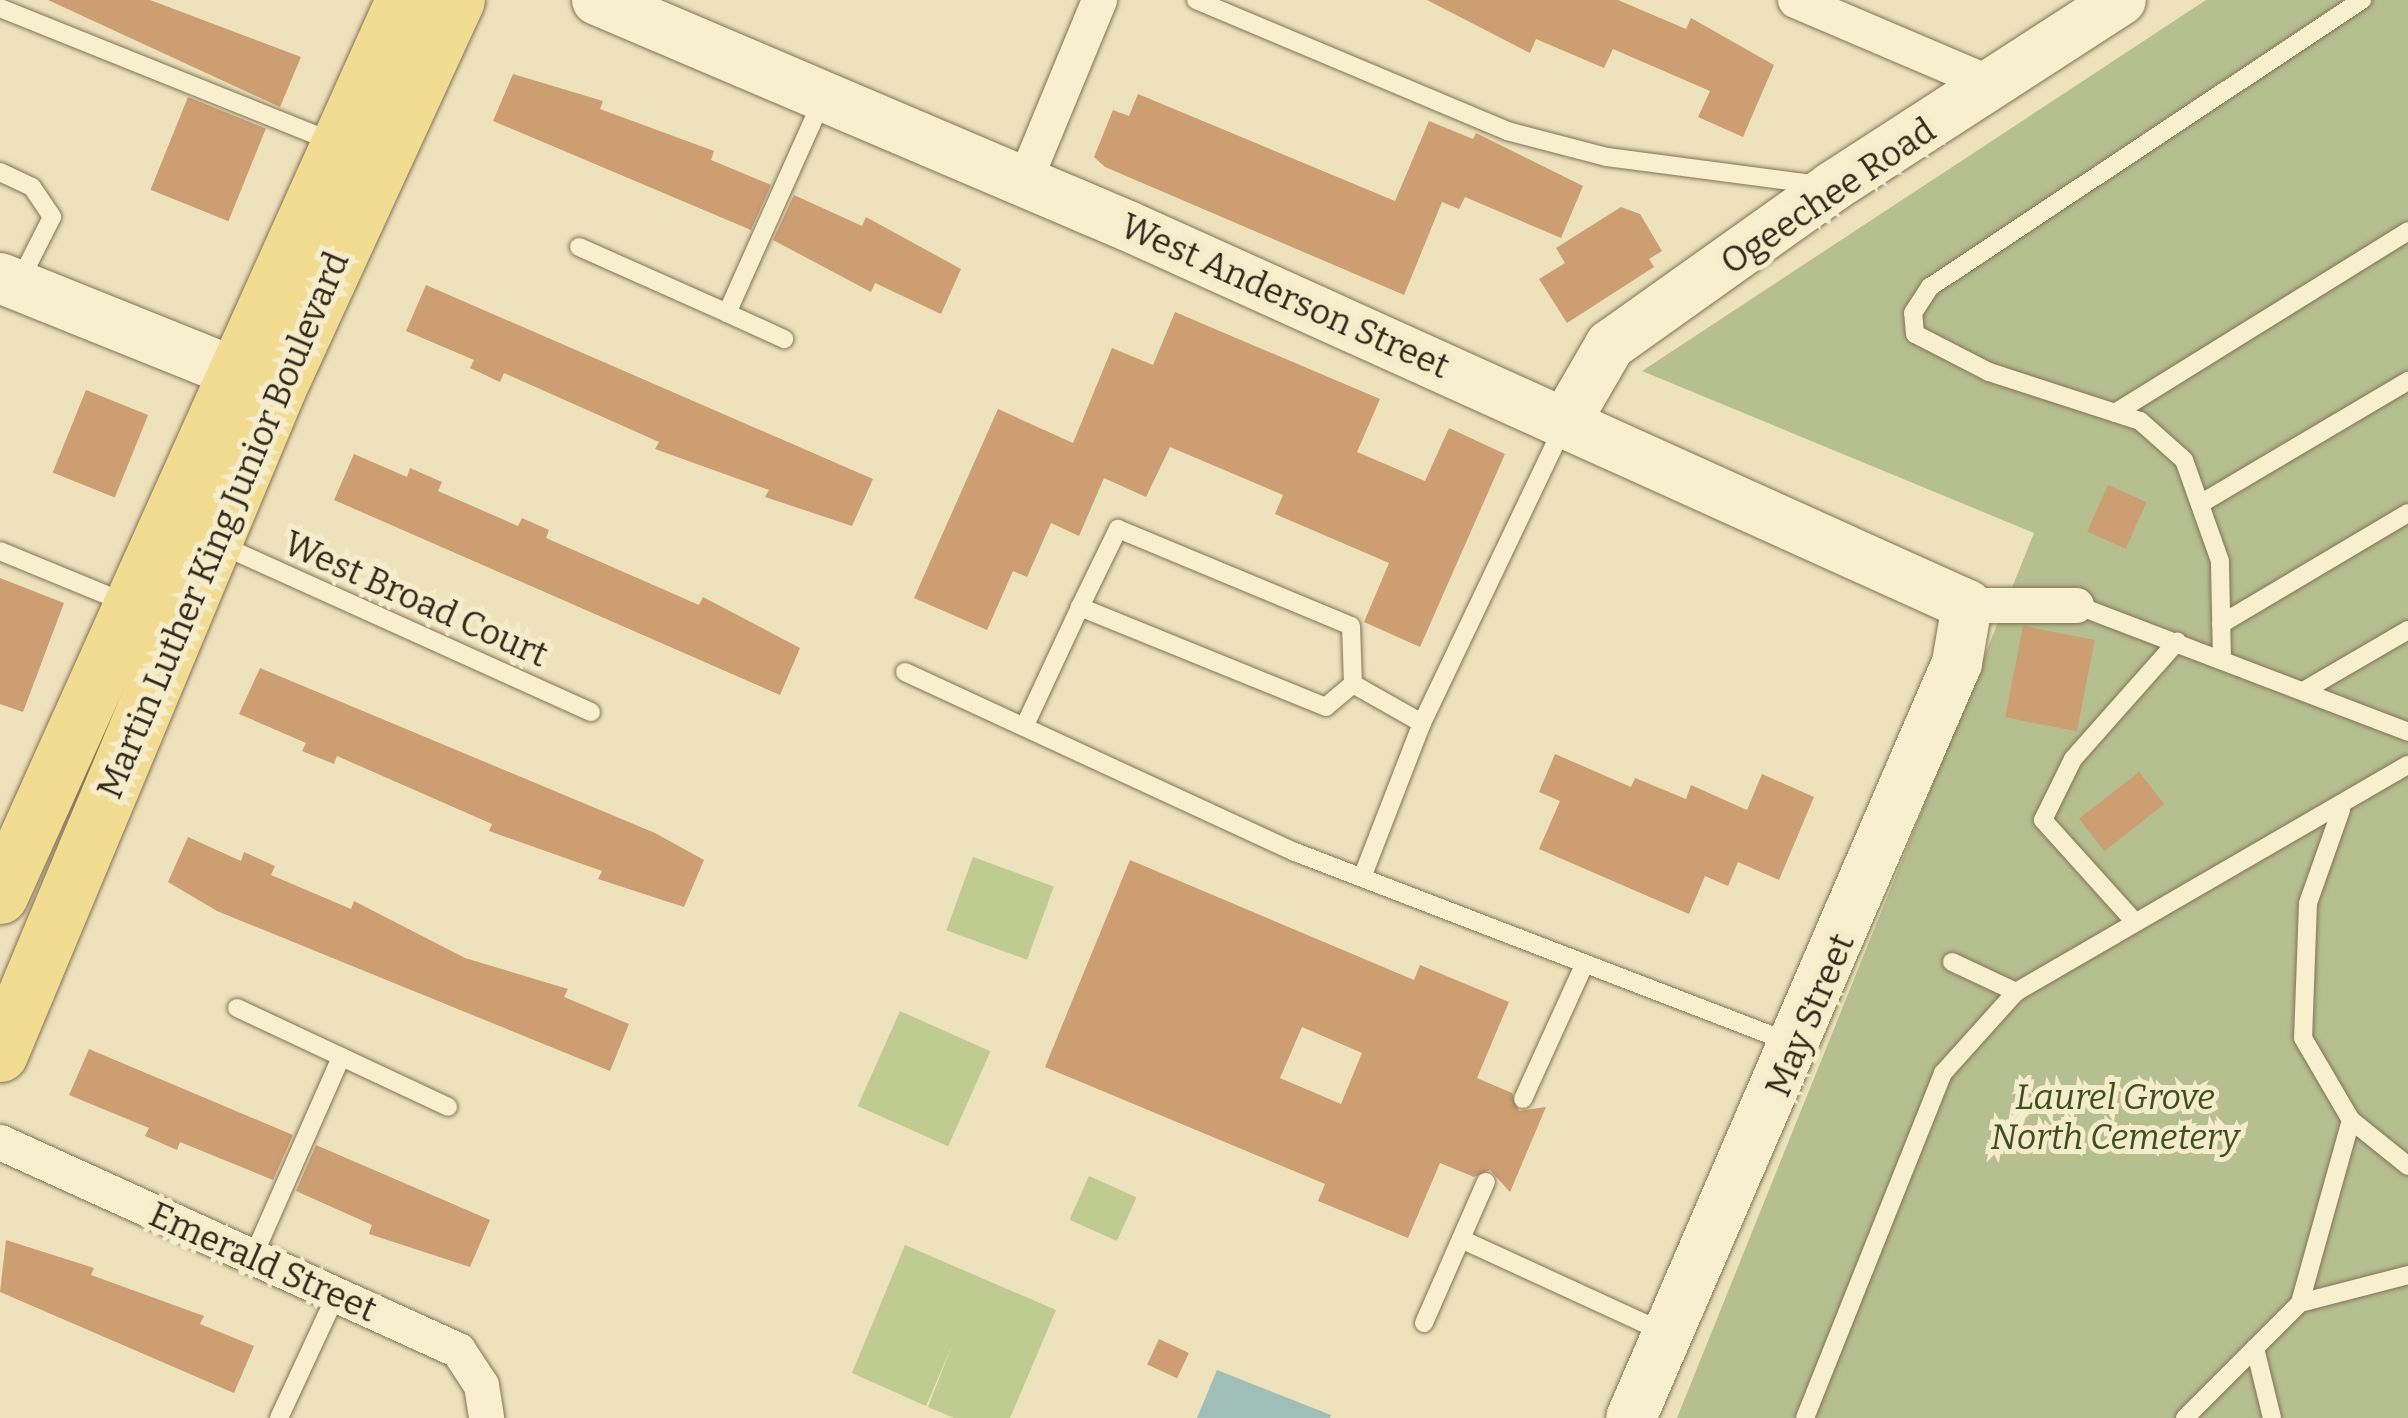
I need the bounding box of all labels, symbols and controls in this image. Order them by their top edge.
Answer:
street label: Ogeechee Road [1713,109,1943,283]
street label: West Anderson Street [1114,205,1456,387]
street label: Martin Luther King Junior Boulevard [88,245,358,805]
street label: West Broad Court [278,522,554,676]
street label: May Street [1757,927,1863,1103]
park label: Laurel Grove North Cemetery [1991,1076,2239,1158]
street label: Emerald Street [143,1193,383,1331]

